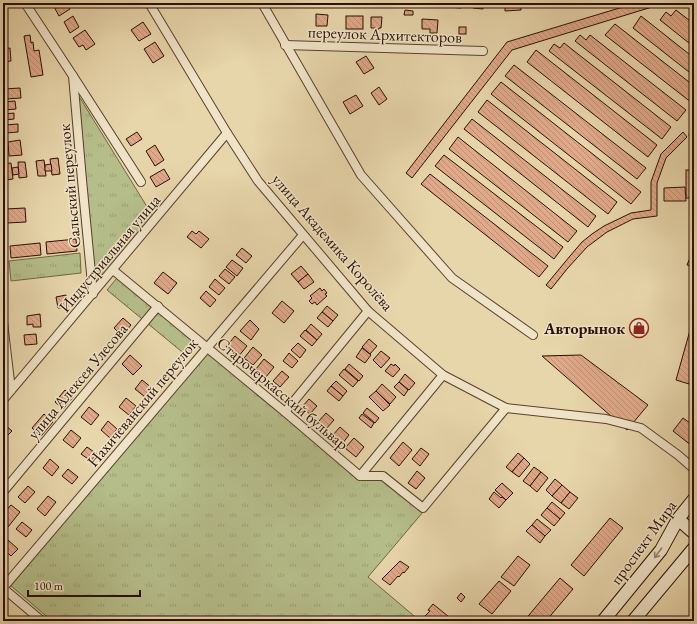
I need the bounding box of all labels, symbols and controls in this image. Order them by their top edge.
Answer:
street label: переулок Архитекторов [308,21,463,48]
street label: Сальский переулок [54,123,85,249]
street label: улица Академика Королёва [267,169,399,316]
street label: Индустриальная улица [54,190,165,317]
shop icon: Авторынок [628,317,650,339]
street label: улица Алексея Улесова [23,318,133,444]
place label: Авторынок [543,318,625,339]
street label: Старочеркасский бульвар [213,332,353,455]
street label: Нахичеванский переулок [82,333,203,471]
street label: проспект Мира [606,495,681,589]
one-way arrow [654,547,663,558]
scale bar [28,572,140,598]
text: 100 m [34,578,64,594]

